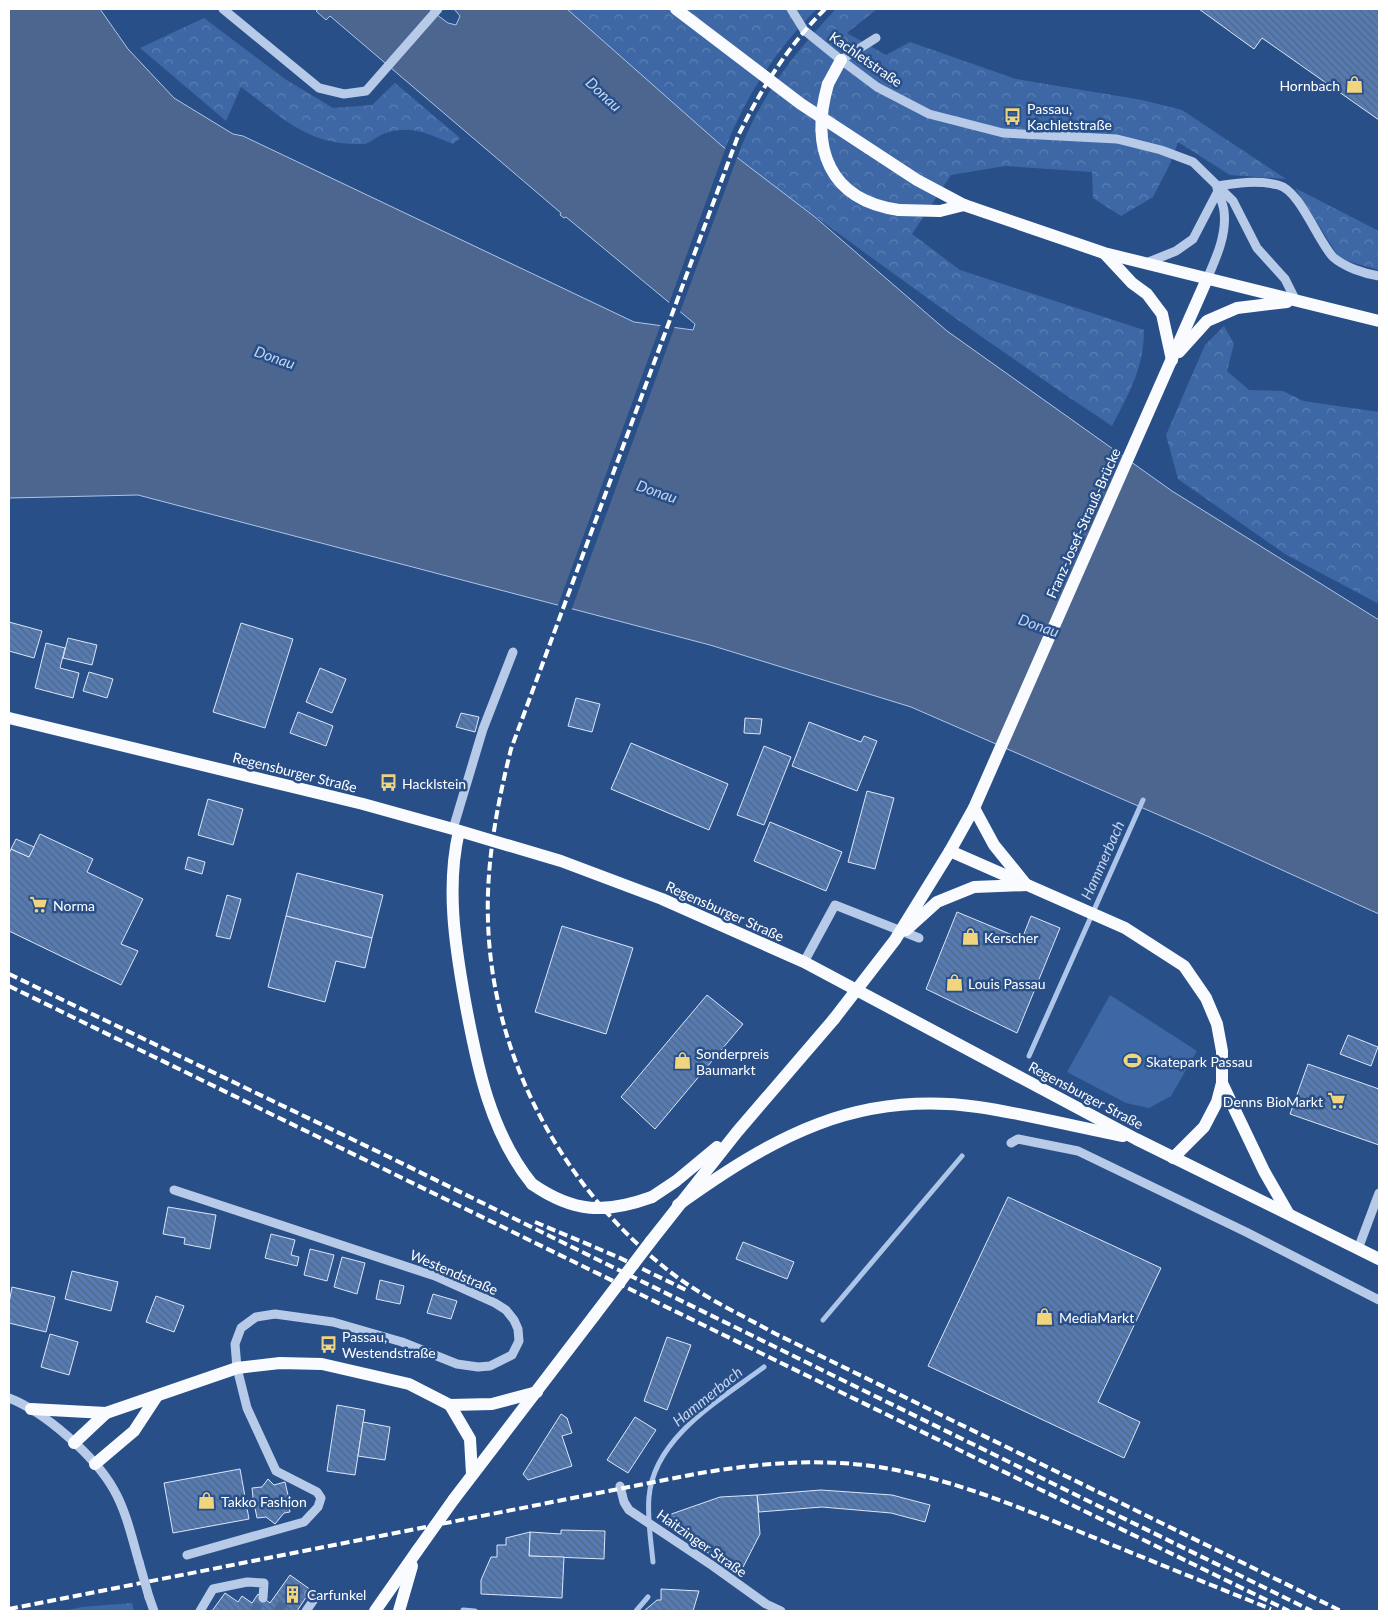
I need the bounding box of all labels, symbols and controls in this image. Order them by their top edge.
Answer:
street label: Kachletstraße [826,28,906,90]
water label: Donau [583,73,626,115]
shop icon: Hornbach [1344,75,1364,95]
place label: Hornbach [1279,77,1340,94]
place label: Passau, Kachletstraße [1027,100,1112,133]
bus stop icon: Passau, Kachletstraße [1003,106,1023,126]
water label: Donau [252,342,298,372]
street label: Franz-Josef-Strauß-Brücke [1042,445,1124,601]
water label: Donau [634,476,680,506]
water label: Donau [1016,610,1062,640]
street label: Regensburger Straße [231,748,359,796]
bus stop icon: Hacklstein [378,773,398,793]
place label: Hacklstein [402,775,466,792]
water label: Hammerbach [1077,818,1127,902]
street label: Regensburger Straße [663,877,787,945]
supermarket icon: Norma [29,895,49,915]
place label: Norma [53,897,95,914]
shop icon: Kerscher [960,927,980,947]
place label: Kerscher [984,929,1038,946]
shop icon: Louis Passau [944,973,964,993]
place label: Louis Passau [968,975,1045,992]
place label: Sonderpreis Baumarkt [696,1045,769,1078]
shop icon: Sonderpreis Baumarkt [672,1051,692,1071]
sports icon: Skatepark Passau [1122,1051,1142,1071]
place label: Skatepark Passau [1146,1053,1252,1070]
street label: Regensburger Straße [1026,1058,1146,1132]
supermarket icon: Denns BioMarkt [1327,1091,1347,1111]
place label: Denns BioMarkt [1223,1093,1323,1110]
street label: Westendstraße [408,1246,500,1298]
shop icon: MediaMarkt [1035,1307,1055,1327]
place label: MediaMarkt [1059,1309,1134,1326]
place label: Passau, Westendstraße [342,1328,436,1361]
bus stop icon: Passau, Westendstraße [318,1334,338,1354]
water label: Hammerbach [669,1362,745,1430]
shop icon: Takko Fashion [197,1491,217,1511]
place label: Takko Fashion [221,1493,307,1510]
street label: Haitzinger Straße [654,1506,750,1580]
building icon: Carfunkel [283,1584,303,1604]
place label: Carfunkel [307,1586,366,1603]

